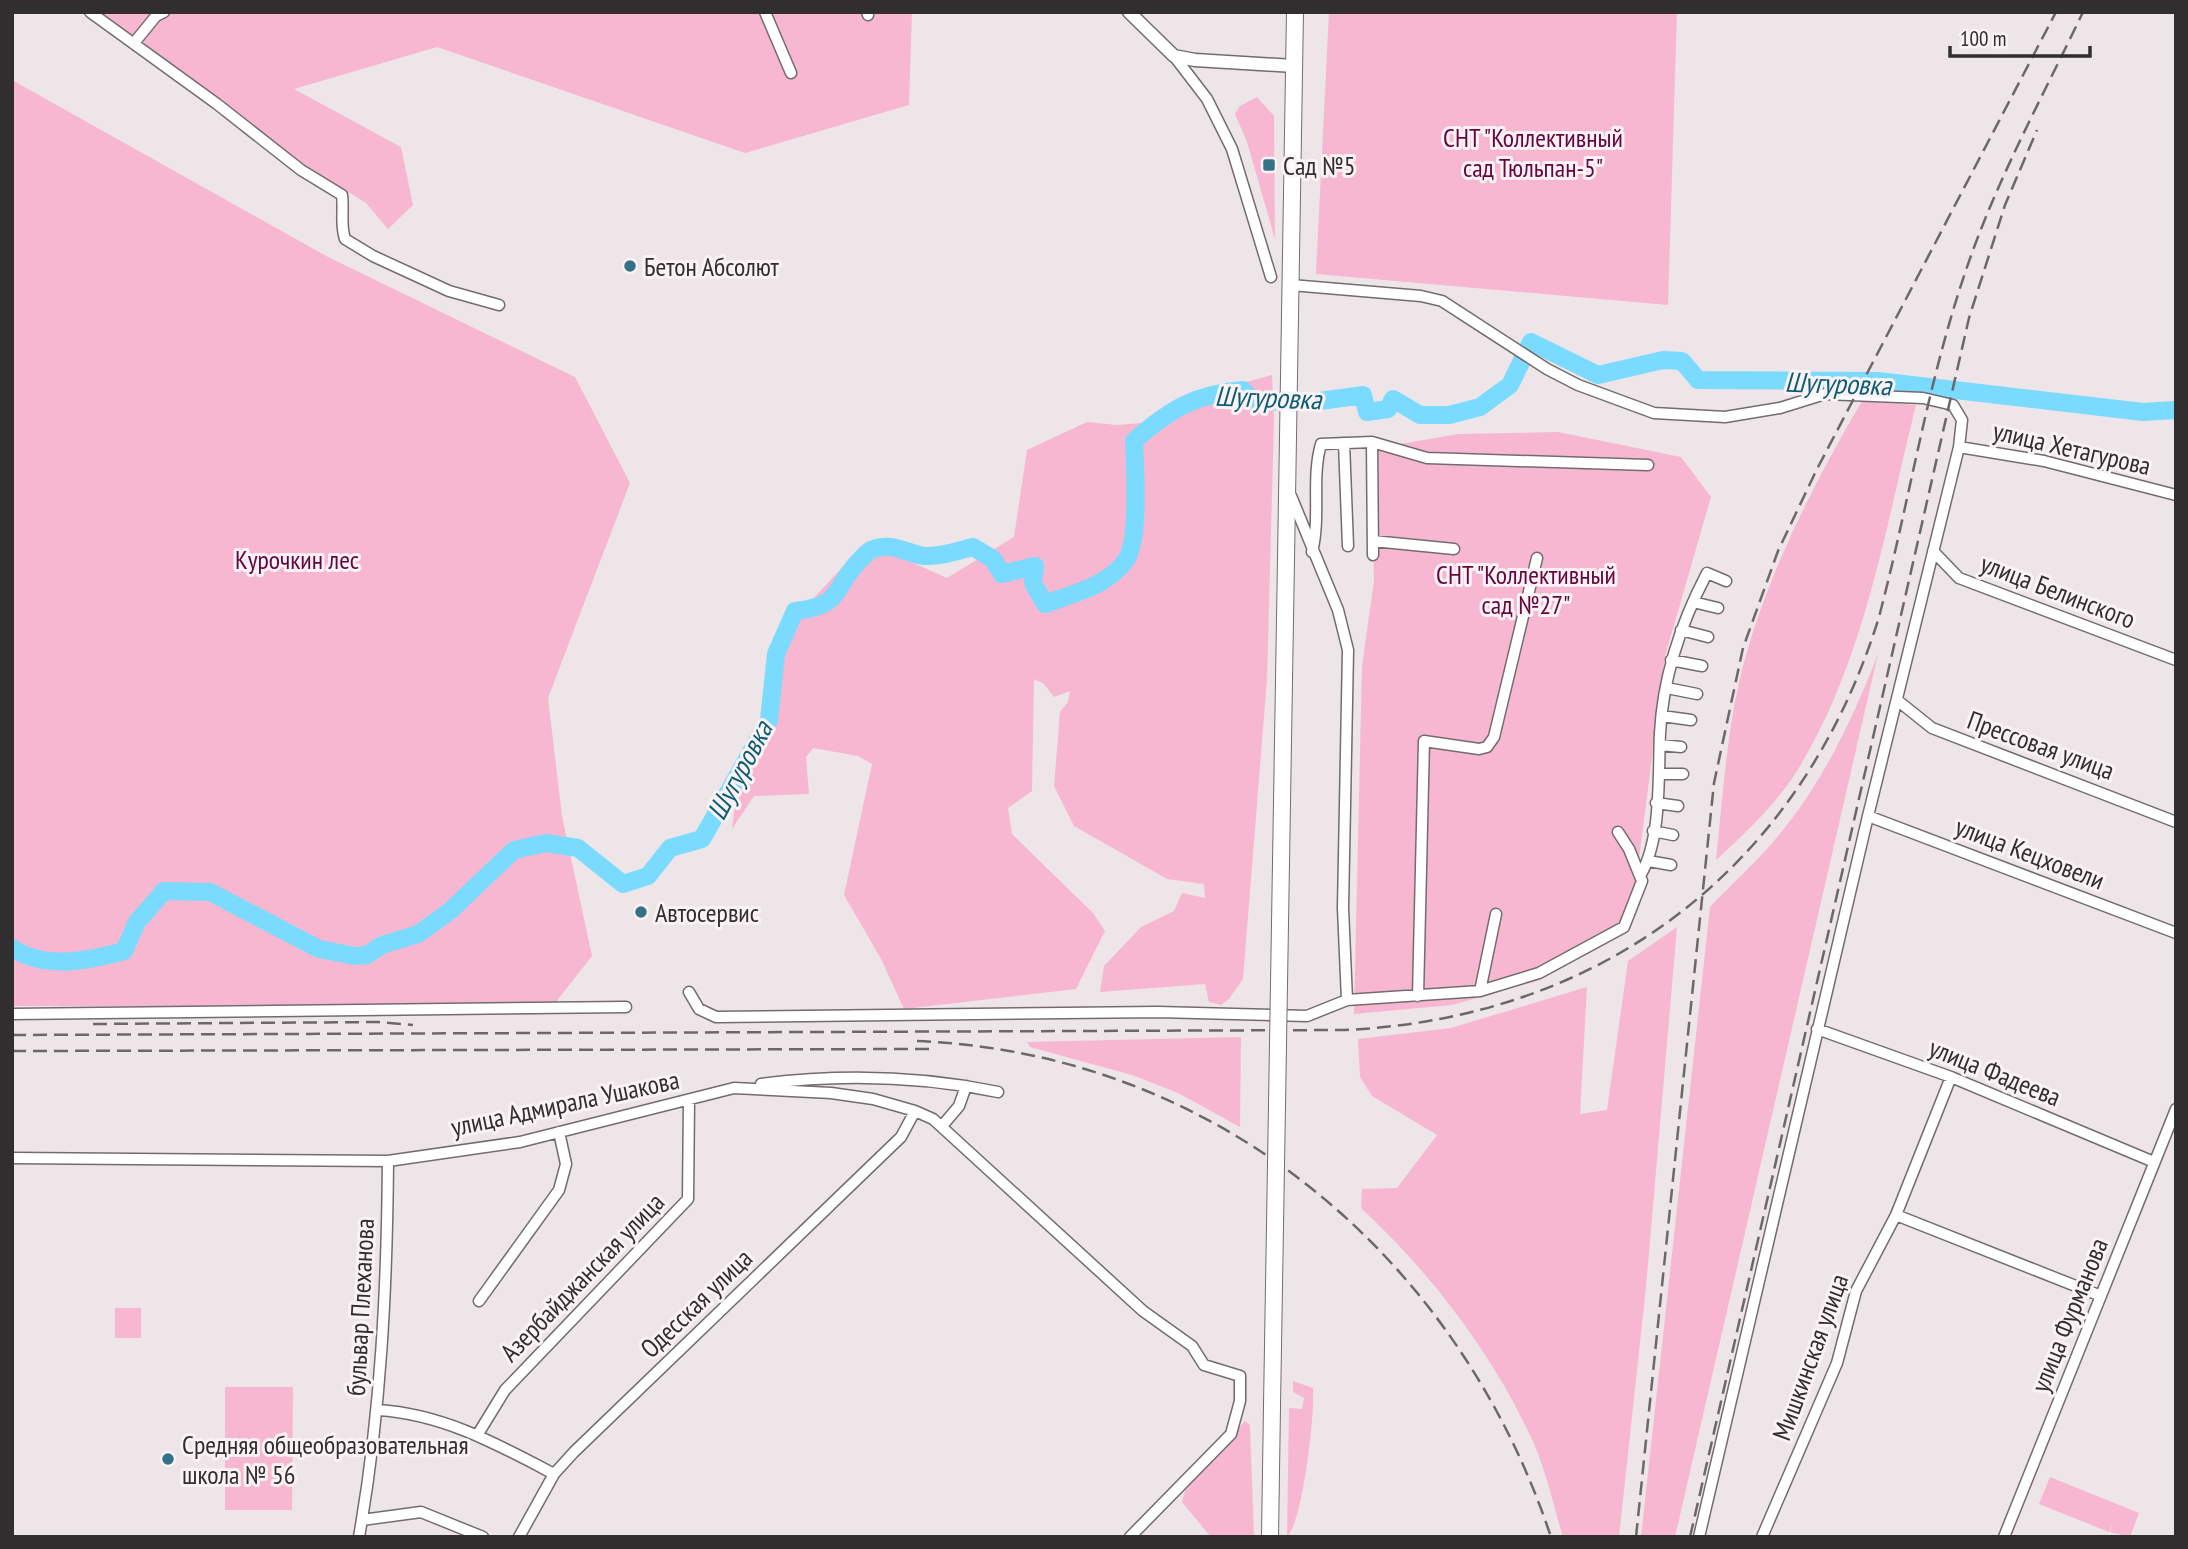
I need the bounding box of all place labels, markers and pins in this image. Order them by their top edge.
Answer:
place label: Сад №5 [1283,149,1355,182]
marker: Сад №5 [1261,157,1277,173]
place label: Бетон Абсолют [644,250,780,283]
marker: Бетон Абсолют [622,258,638,274]
place label: Автосервис [655,896,759,929]
marker: Автосервис [633,904,649,920]
place label: Средняя общеобразовательная школа № 56 [182,1428,469,1491]
marker: Средняя общеобразовательная школа № 56 [160,1451,176,1467]

